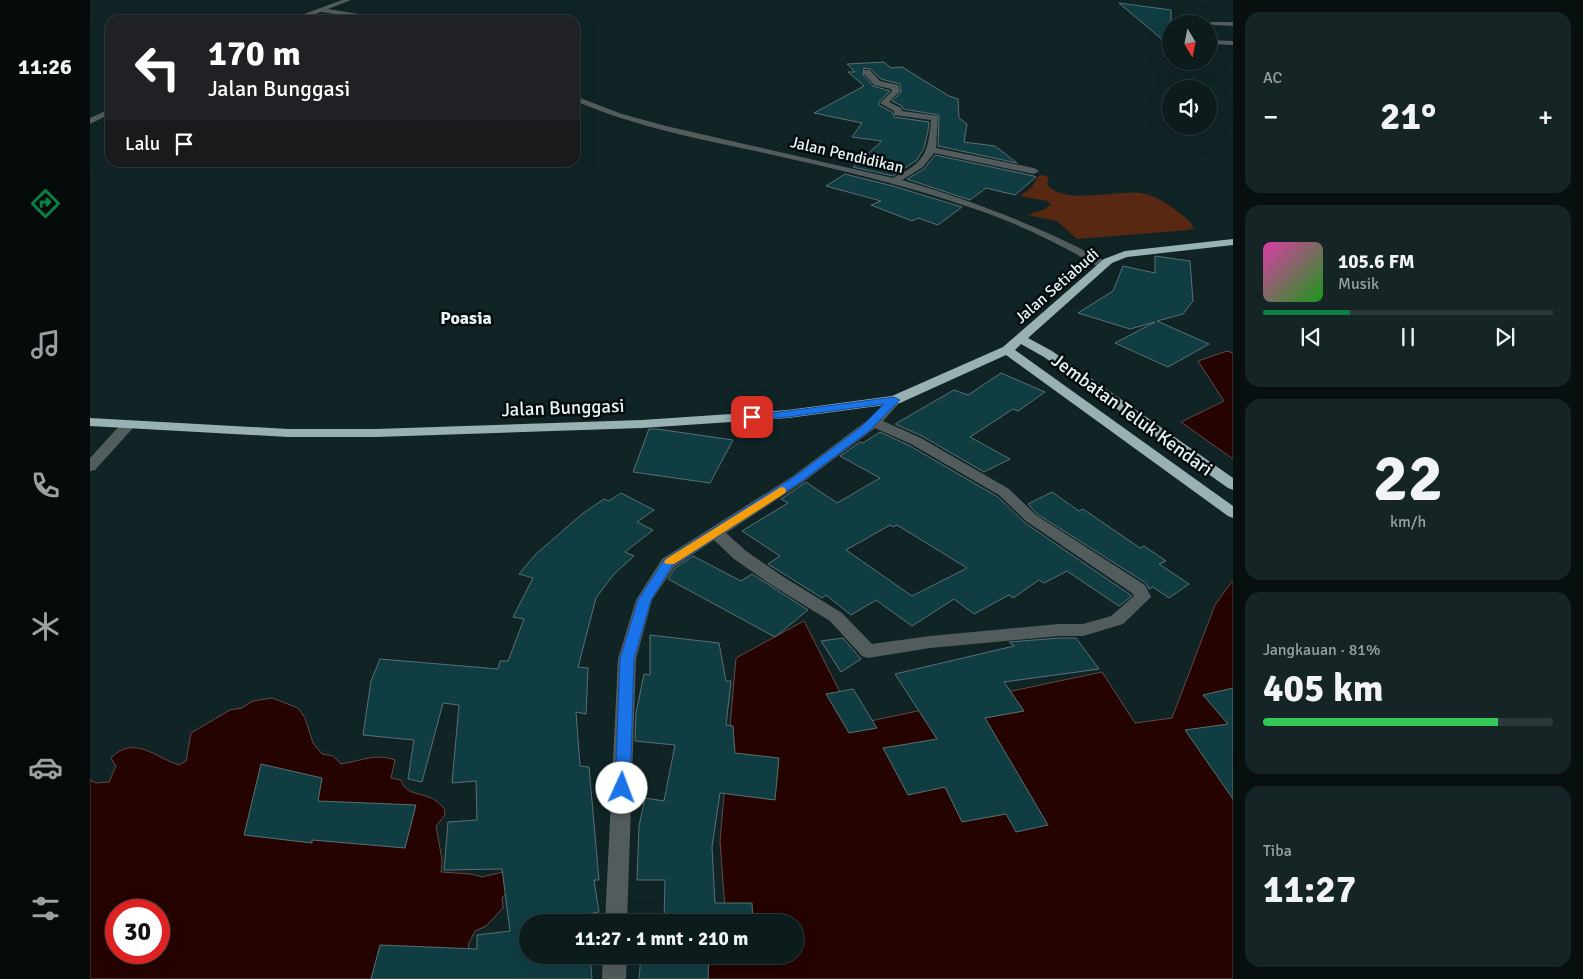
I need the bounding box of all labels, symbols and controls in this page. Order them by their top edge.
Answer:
north arrow [1162,15,1218,70]
map controls [1162,15,1217,135]
text: 170 m [208,32,301,75]
icon: left [125,35,190,100]
text: 11:26 [18,53,72,80]
text: AC [1263,68,1282,88]
text: Jalan Bunggasi [208,75,350,102]
button: sound [1162,80,1217,135]
text: 21° [1380,93,1436,140]
text: − [1263,100,1278,134]
text: + [1538,100,1553,134]
icon: arrive [170,130,198,158]
text: Lalu [125,132,160,156]
street label: Jalan Pendidikan [788,132,906,178]
icon: directions [28,186,63,221]
street label: Jalan Setiabudi [1011,244,1103,328]
text: 105.6 FM [1338,250,1415,274]
text: Musik [1338,274,1379,294]
district label: Poasia [440,307,492,329]
icon: previous [1297,323,1325,351]
icon: pause [1394,323,1422,351]
icon: next [1491,323,1519,351]
icon: music [28,327,63,362]
street label: Jembatan Teluk Kendari [1047,348,1217,482]
street label: Jalan Bunggasi [501,394,625,422]
pin [731,396,773,438]
icon: arrive [738,403,766,431]
text: 22 [1373,439,1443,519]
icon: phone [28,468,63,503]
text: km/h [1390,512,1426,532]
icon: climate [28,609,63,644]
text: Jangkauan · 81% [1263,640,1380,660]
text: 405 km [1263,665,1384,712]
icon: car [28,750,63,785]
position arrow [595,761,647,813]
text: Tiba [1263,841,1292,861]
text: 11:27 [1263,866,1356,913]
icon: filters [28,891,63,926]
speed limit sign: 30 [105,899,170,964]
text: 11:27 · 1 mnt · 210 m [575,927,748,951]

